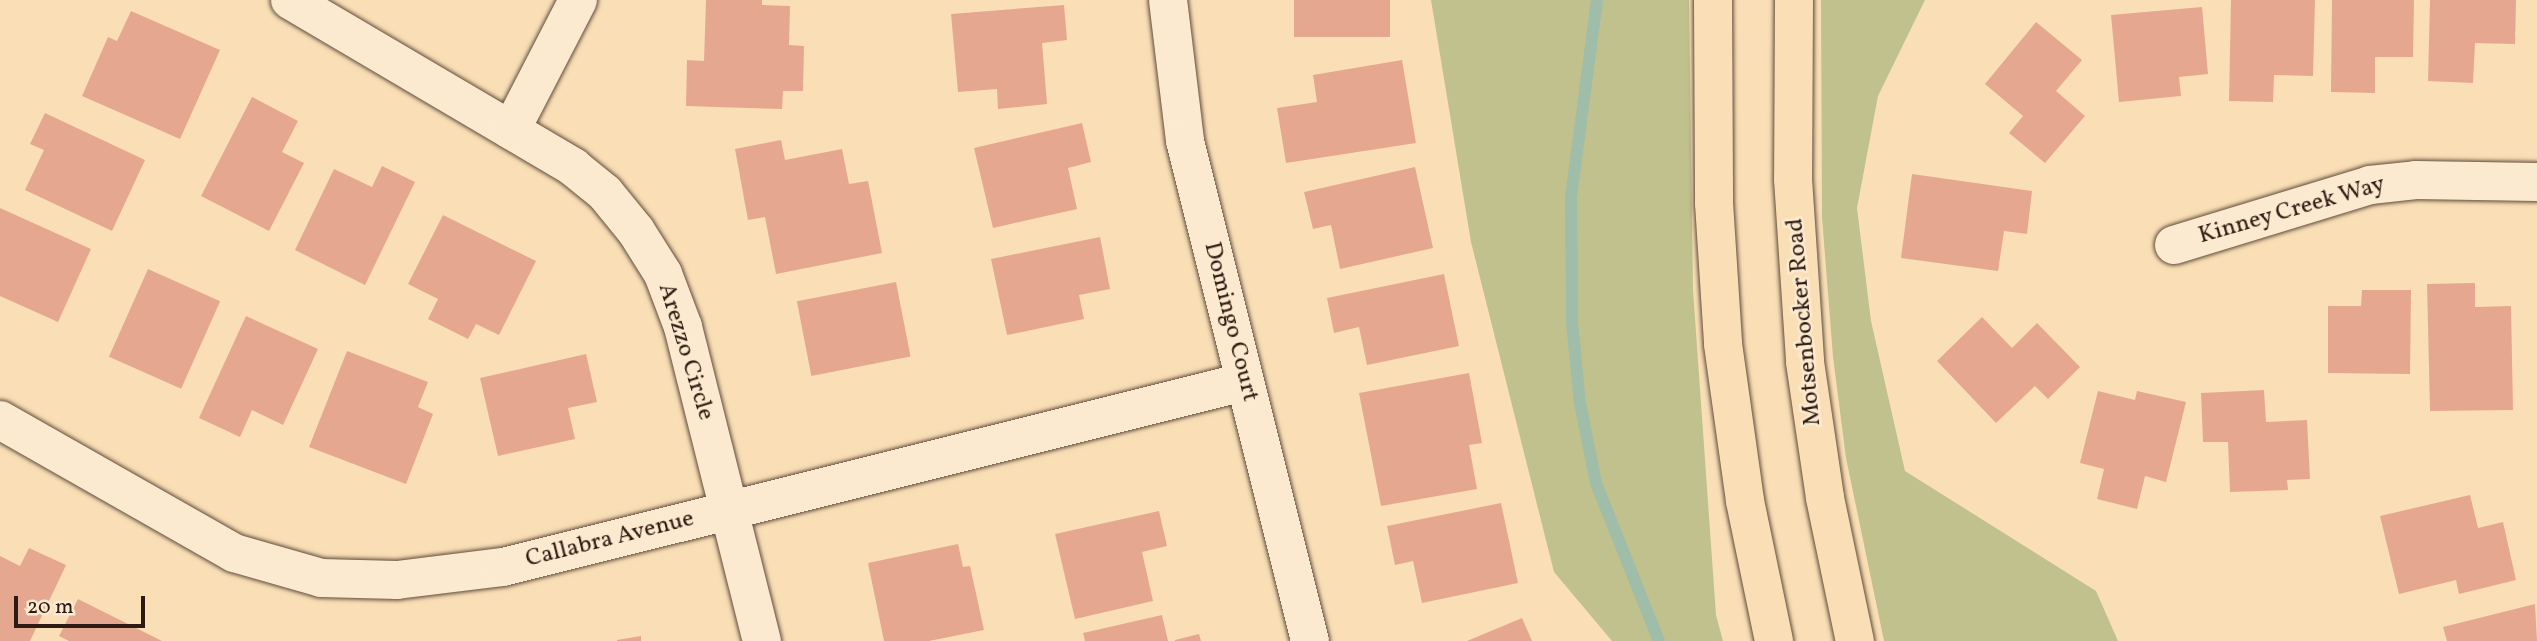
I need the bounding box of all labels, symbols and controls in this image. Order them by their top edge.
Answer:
street label: Kinney Creek Way [2195,170,2389,252]
street label: Motsenbocker Road [1782,217,1828,427]
street label: Domingo Court [1196,239,1264,405]
street label: Arezzo Circle [651,280,719,424]
street label: Callabra Avenue [523,505,697,575]
scale bar [18,582,149,626]
text: 20 m [27,593,73,622]

